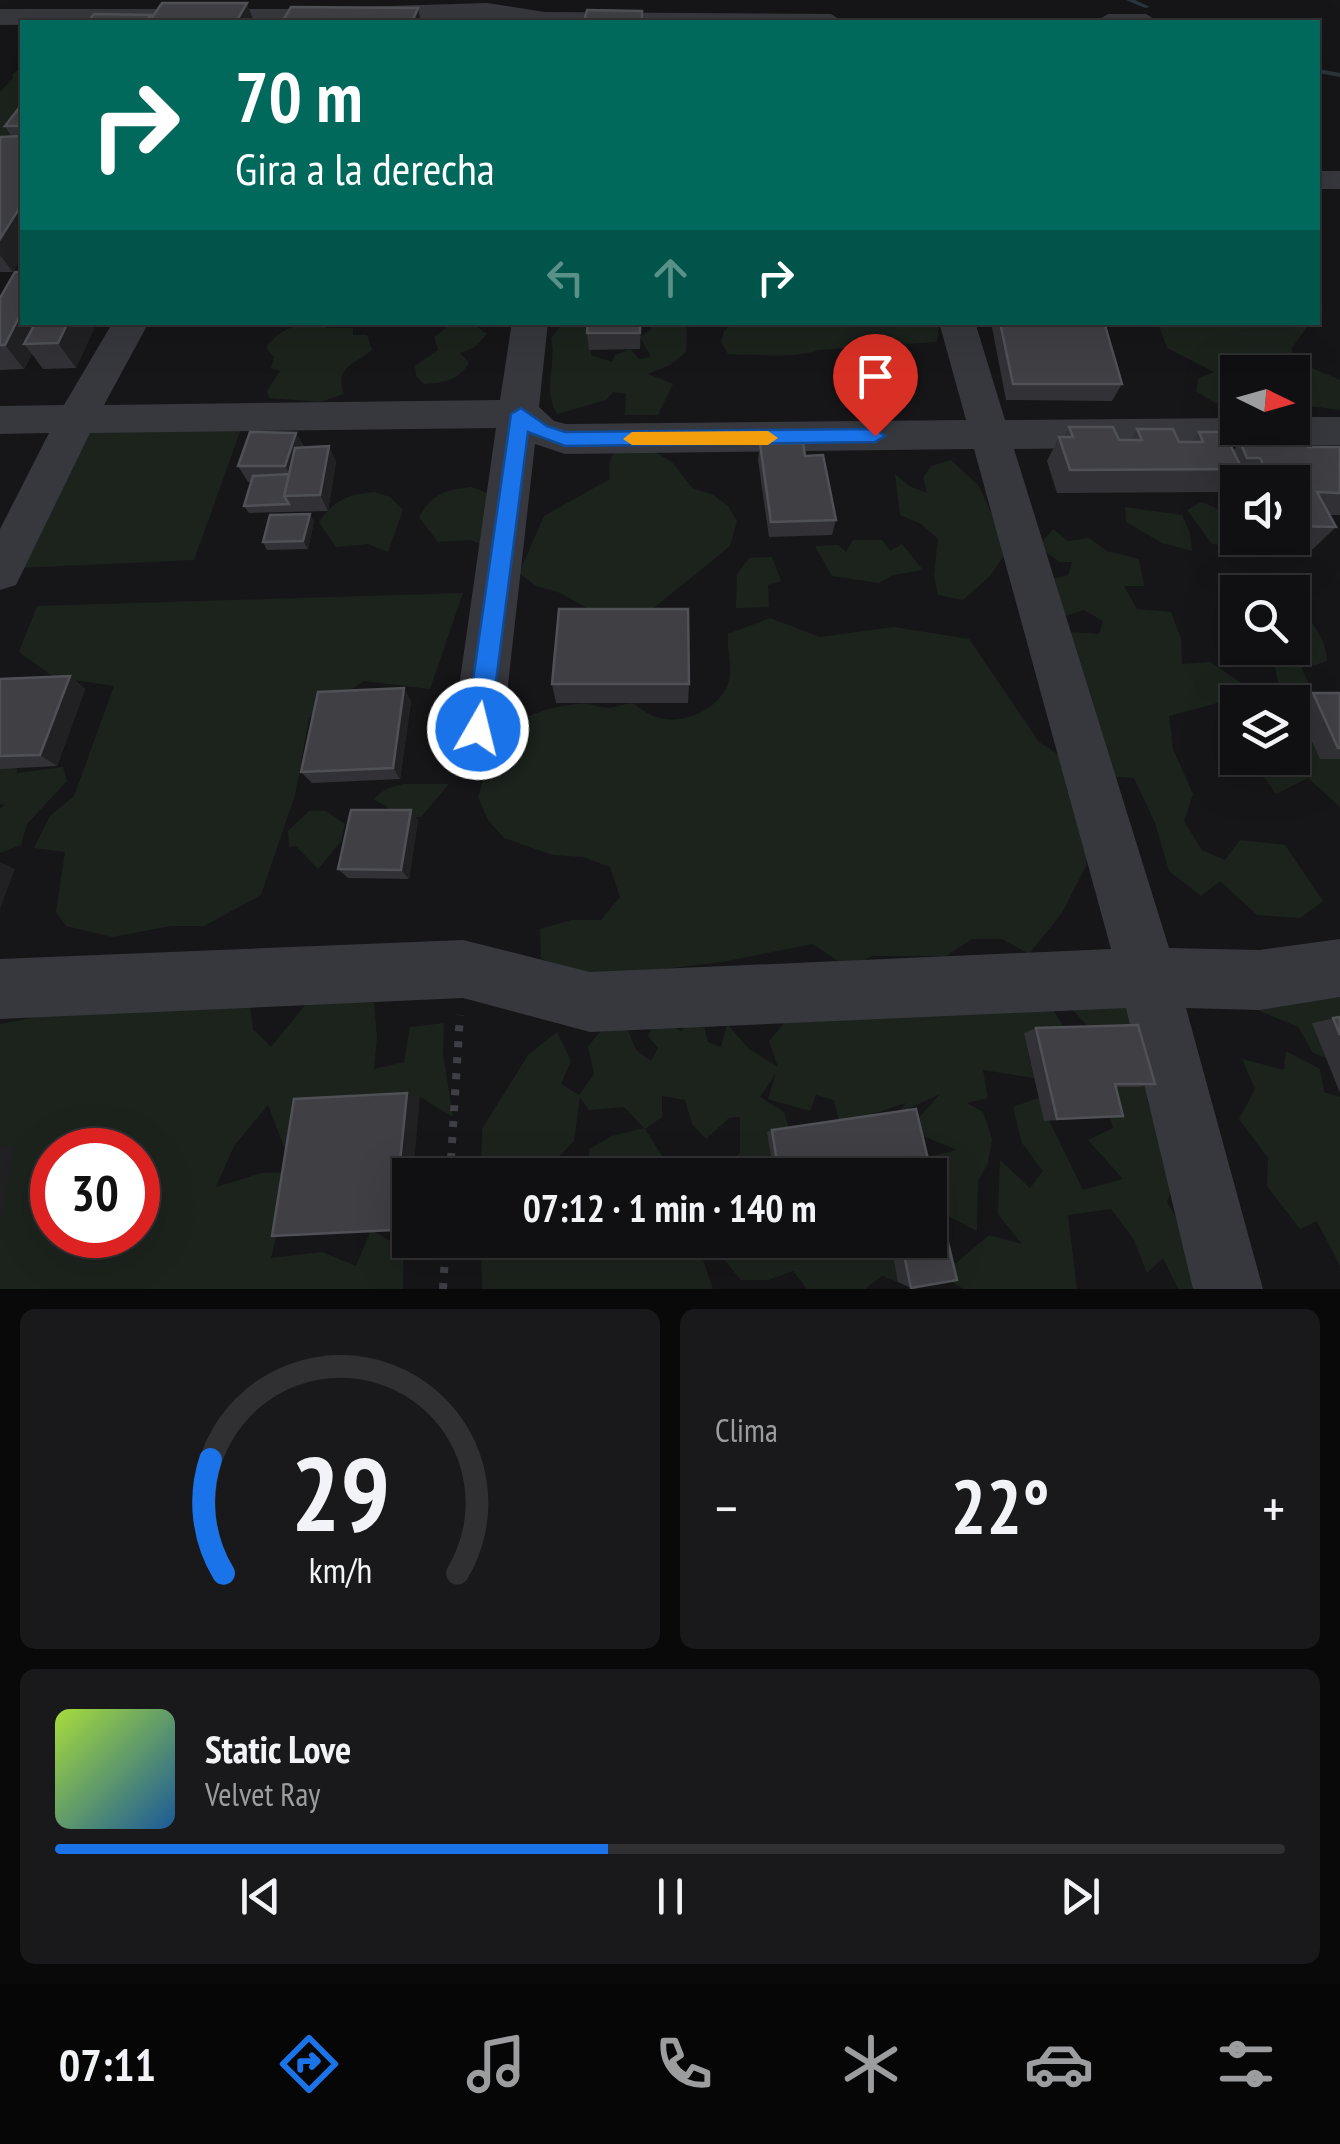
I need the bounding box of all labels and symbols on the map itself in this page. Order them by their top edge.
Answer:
pin [833,334,918,437]
north arrow [1220,355,1310,445]
position arrow [426,677,530,781]
speed limit sign: 30 [30,1128,160,1258]

